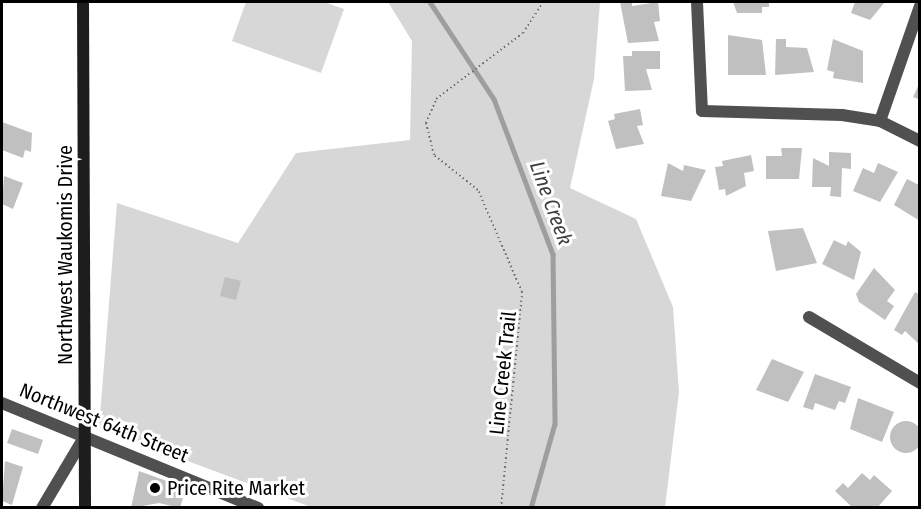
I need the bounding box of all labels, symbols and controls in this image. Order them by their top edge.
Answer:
street label: Northwest Waukomis Drive [53,145,77,365]
water label: Line Creek [524,158,578,248]
street label: Line Creek Trail [485,310,521,436]
street label: Northwest 64th Street [16,378,192,468]
place label: Price Rite Market [167,476,305,500]
marker: Price Rite Market [148,481,162,495]

